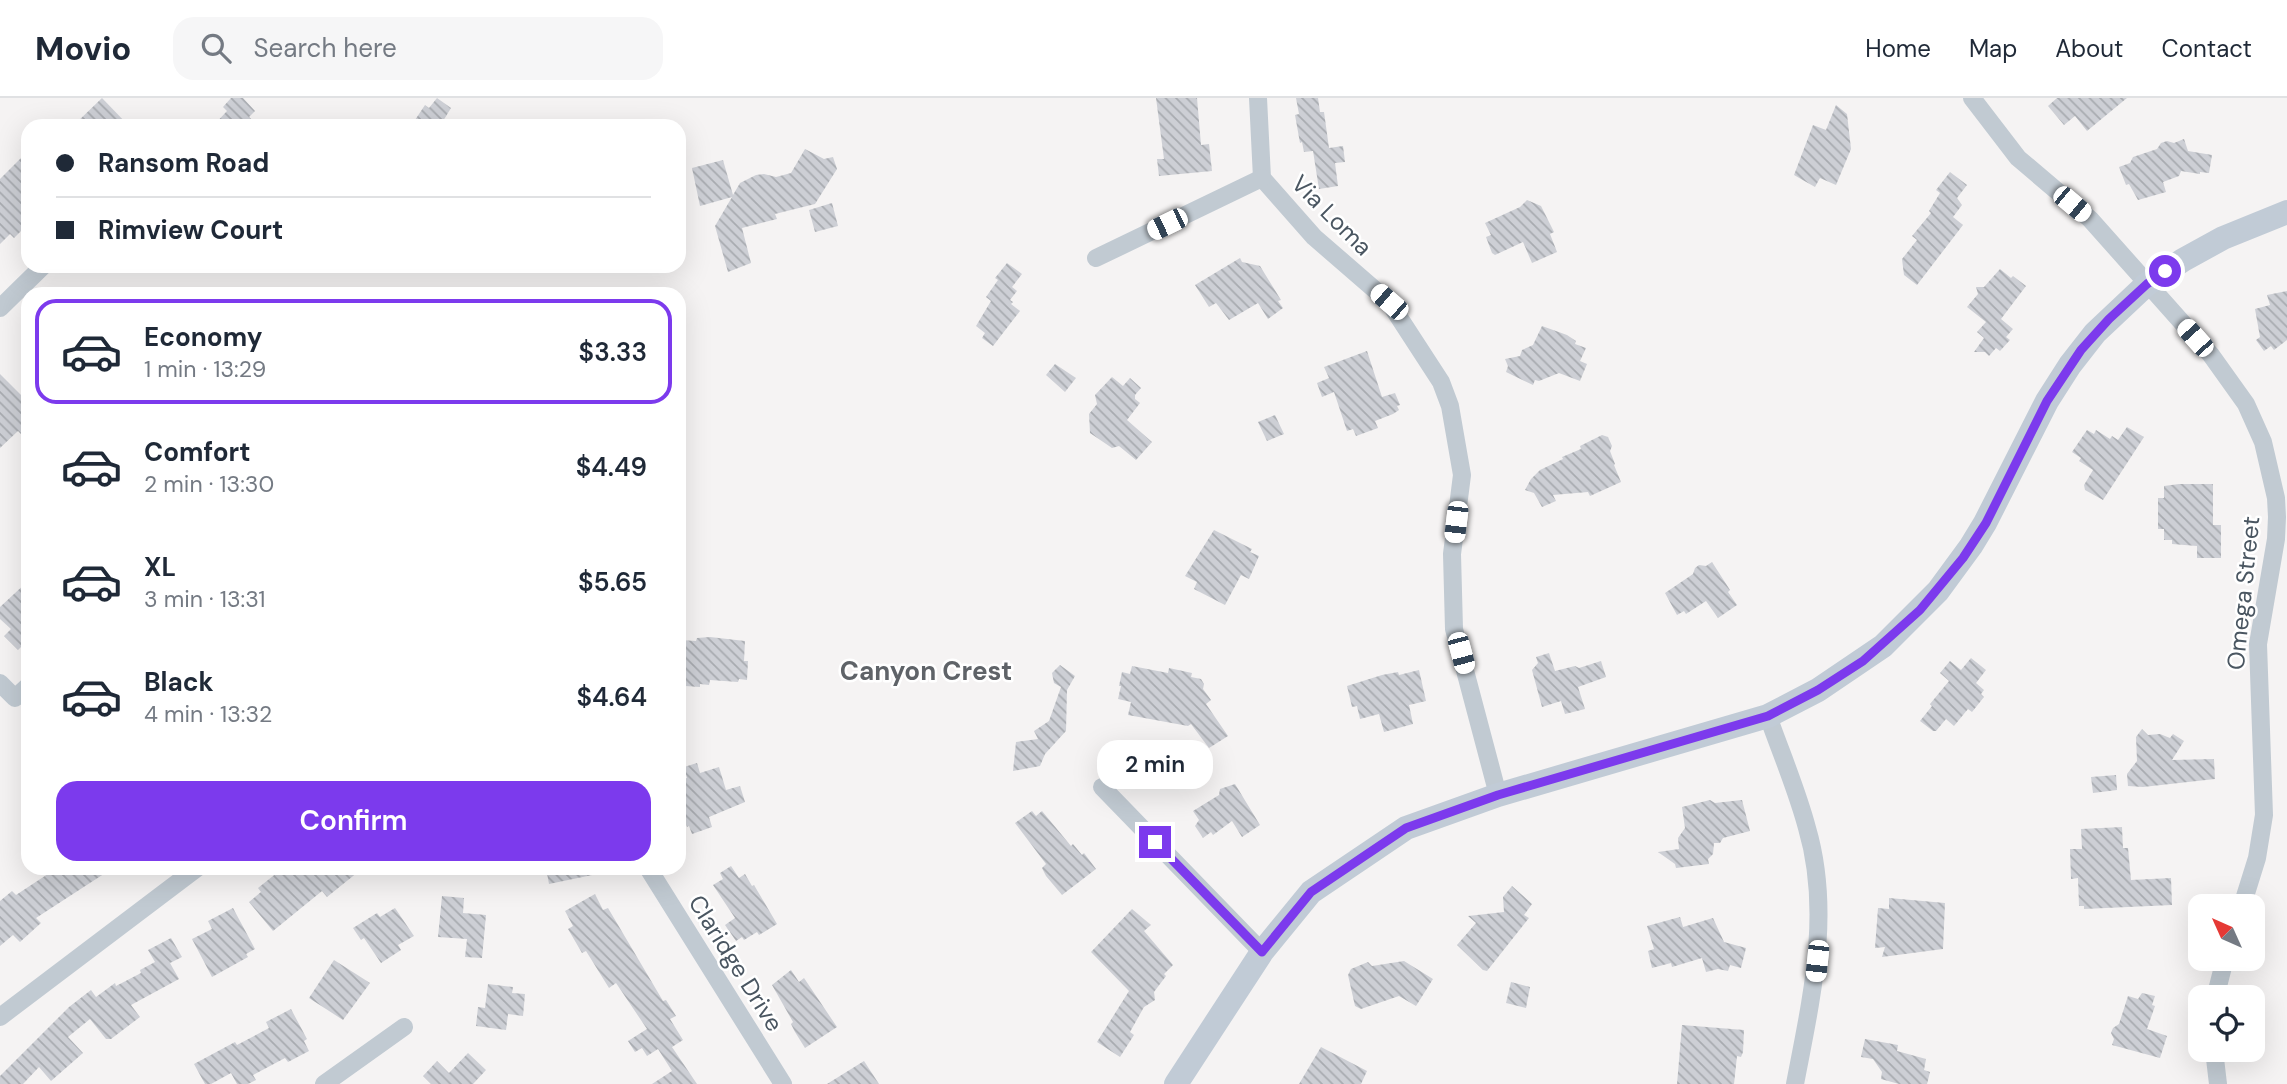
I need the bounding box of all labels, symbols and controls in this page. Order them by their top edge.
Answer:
search box [173,17,663,80]
text: Movio [35,27,131,70]
icon: search [197,29,235,67]
text: Search here [253,31,397,65]
text: Home [1865,33,1931,64]
text: Map [1969,33,2017,64]
text: About [2055,33,2124,64]
text: Contact [2162,33,2252,64]
text: Ransom Road [98,146,269,180]
street label: Via Loma [1285,168,1379,262]
car [2050,182,2095,226]
car [1144,205,1191,243]
text: Rimview Court [98,213,283,247]
route start [2149,255,2181,287]
car [1367,280,1412,324]
car [2174,315,2217,361]
icon: car [60,320,123,383]
text: Economy [144,320,262,354]
text: $3.33 [579,335,647,369]
text: 1 min · 13:29 [144,354,266,384]
icon: car [60,435,123,498]
text: Comfort [144,435,250,469]
text: $4.49 [576,450,647,484]
text: 2 min · 13:30 [144,469,274,499]
car [1444,500,1469,544]
street label: Omega Street [2220,515,2266,671]
icon: car [60,550,123,613]
text: XL [144,550,176,584]
text: $5.65 [578,565,647,599]
text: 3 min · 13:31 [144,584,266,614]
car [1446,630,1477,676]
district label: Canyon Crest [840,654,1012,688]
icon: car [60,665,123,728]
text: Black [144,665,214,699]
text: $4.64 [576,680,647,714]
text: 4 min · 13:32 [144,699,272,729]
callout: 2 min [1097,740,1213,790]
text: 2 min [1125,749,1185,779]
button: Confirm [56,781,651,861]
route end [1139,826,1171,858]
street label: Claridge Drive [682,889,790,1037]
north arrow [2188,894,2264,971]
map controls [2188,894,2265,1062]
car [1805,939,1830,983]
button: locate [2188,985,2265,1062]

